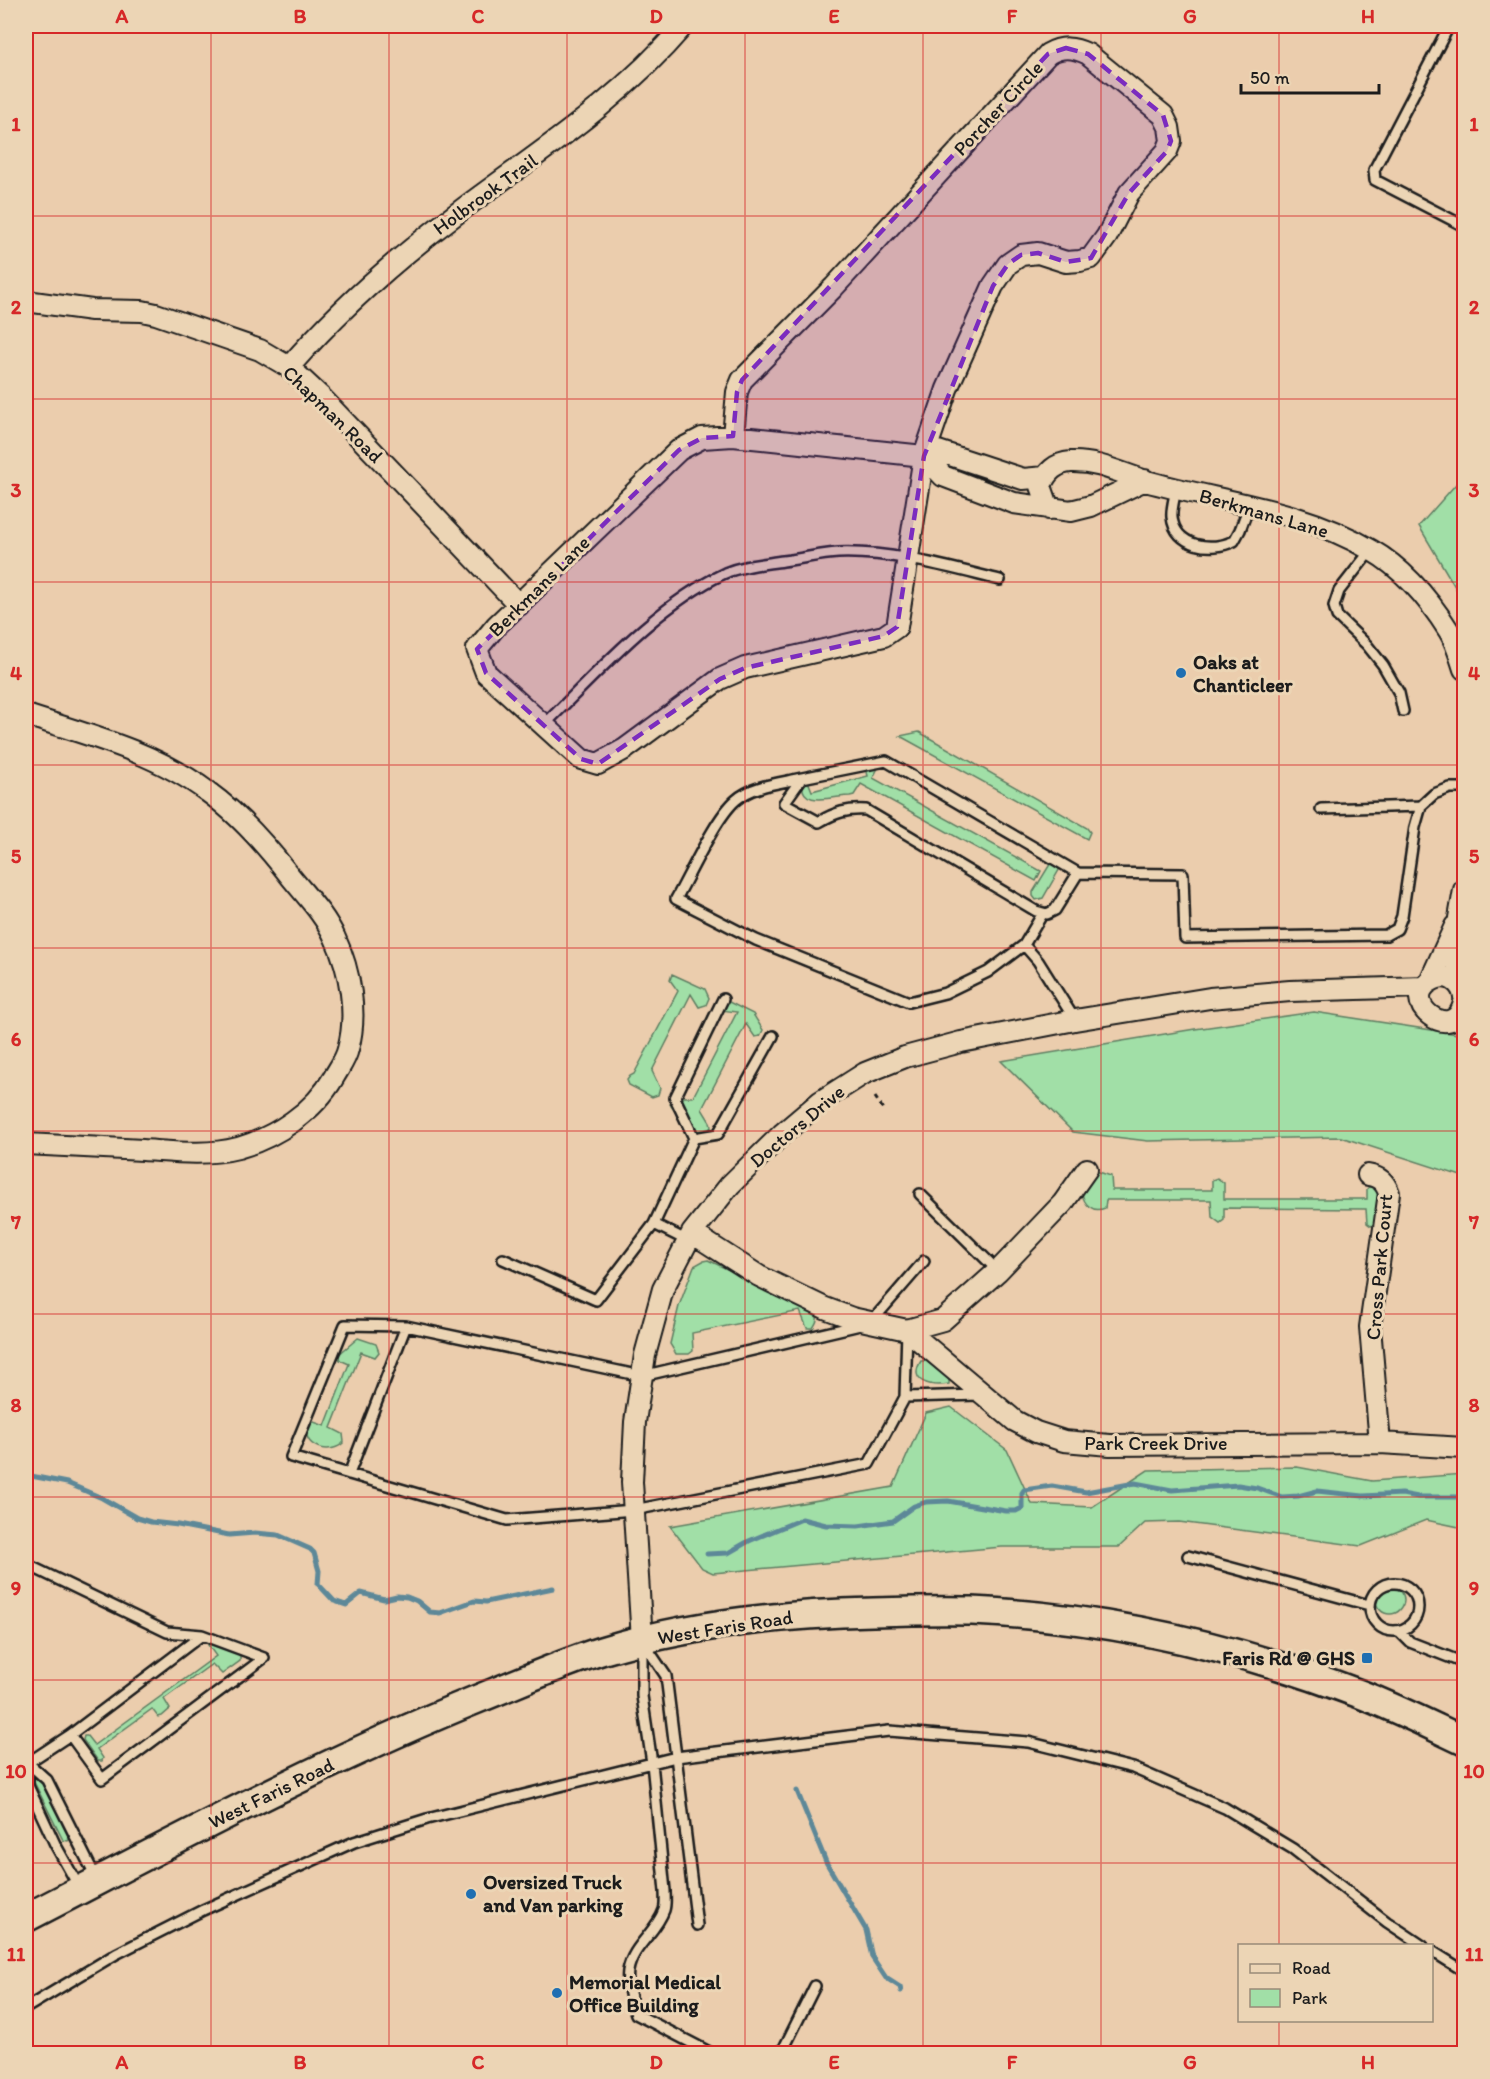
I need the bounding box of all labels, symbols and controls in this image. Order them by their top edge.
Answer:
text: A [115,4,129,28]
text: B [294,4,307,28]
text: C [472,4,485,28]
text: D [649,4,663,28]
text: E [828,4,840,28]
text: F [1007,4,1018,28]
text: G [1183,4,1197,28]
text: H [1361,4,1375,28]
street label: Porcher Circle [948,56,1048,160]
scale bar [1241,57,1379,95]
text: 50 m [1250,67,1290,89]
text: 1 [11,112,21,136]
text: 1 [1469,112,1479,136]
street label: Holbrook Trail [428,148,542,240]
text: 2 [11,295,22,319]
text: 2 [1469,295,1480,319]
street label: Chapman Road [278,360,388,468]
text: 3 [11,478,22,502]
text: 3 [1469,478,1480,502]
street label: Berkmans Lane [1197,483,1331,543]
street label: Berkmans Lane [483,530,595,642]
place label: Oaks at Chanticleer [1193,650,1294,697]
text: 4 [10,661,22,685]
text: 4 [1468,661,1480,685]
marker: Oaks at Chanticleer [1174,666,1188,680]
text: 5 [11,844,22,868]
text: 5 [1469,844,1480,868]
text: 6 [11,1027,22,1051]
text: 6 [1469,1027,1480,1051]
street label: Doctors Drive [745,1079,849,1173]
street label: Cross Park Court [1361,1193,1397,1341]
text: 7 [10,1210,21,1234]
text: 7 [1468,1210,1479,1234]
text: 8 [11,1393,22,1417]
text: 8 [1469,1393,1480,1417]
street label: Park Creek Drive [1084,1431,1228,1455]
text: 9 [11,1576,21,1600]
text: 9 [1469,1576,1479,1600]
street label: West Faris Road [656,1604,795,1650]
place label: Faris Rd @ GHS [1222,1646,1355,1670]
marker: Faris Rd @ GHS [1360,1651,1374,1665]
street label: West Faris Road [204,1752,338,1834]
text: 10 [5,1759,27,1783]
text: 10 [1463,1759,1485,1783]
place label: Oversized Truck and Van parking [483,1870,624,1918]
marker: Oversized Truck and Van parking [464,1887,478,1901]
text: 11 [7,1942,26,1966]
text: 11 [1465,1942,1484,1966]
legend [1238,1944,1433,2022]
text: Road [1292,1957,1331,1979]
place label: Memorial Medical Office Building [569,1970,721,2018]
marker: Memorial Medical Office Building [550,1986,564,2000]
text: Park [1292,1987,1327,2009]
text: A [115,2050,129,2074]
text: B [294,2050,307,2074]
text: C [472,2050,485,2074]
text: D [649,2050,663,2074]
text: E [828,2050,840,2074]
text: F [1007,2050,1018,2074]
text: G [1183,2050,1197,2074]
text: H [1361,2050,1375,2074]

